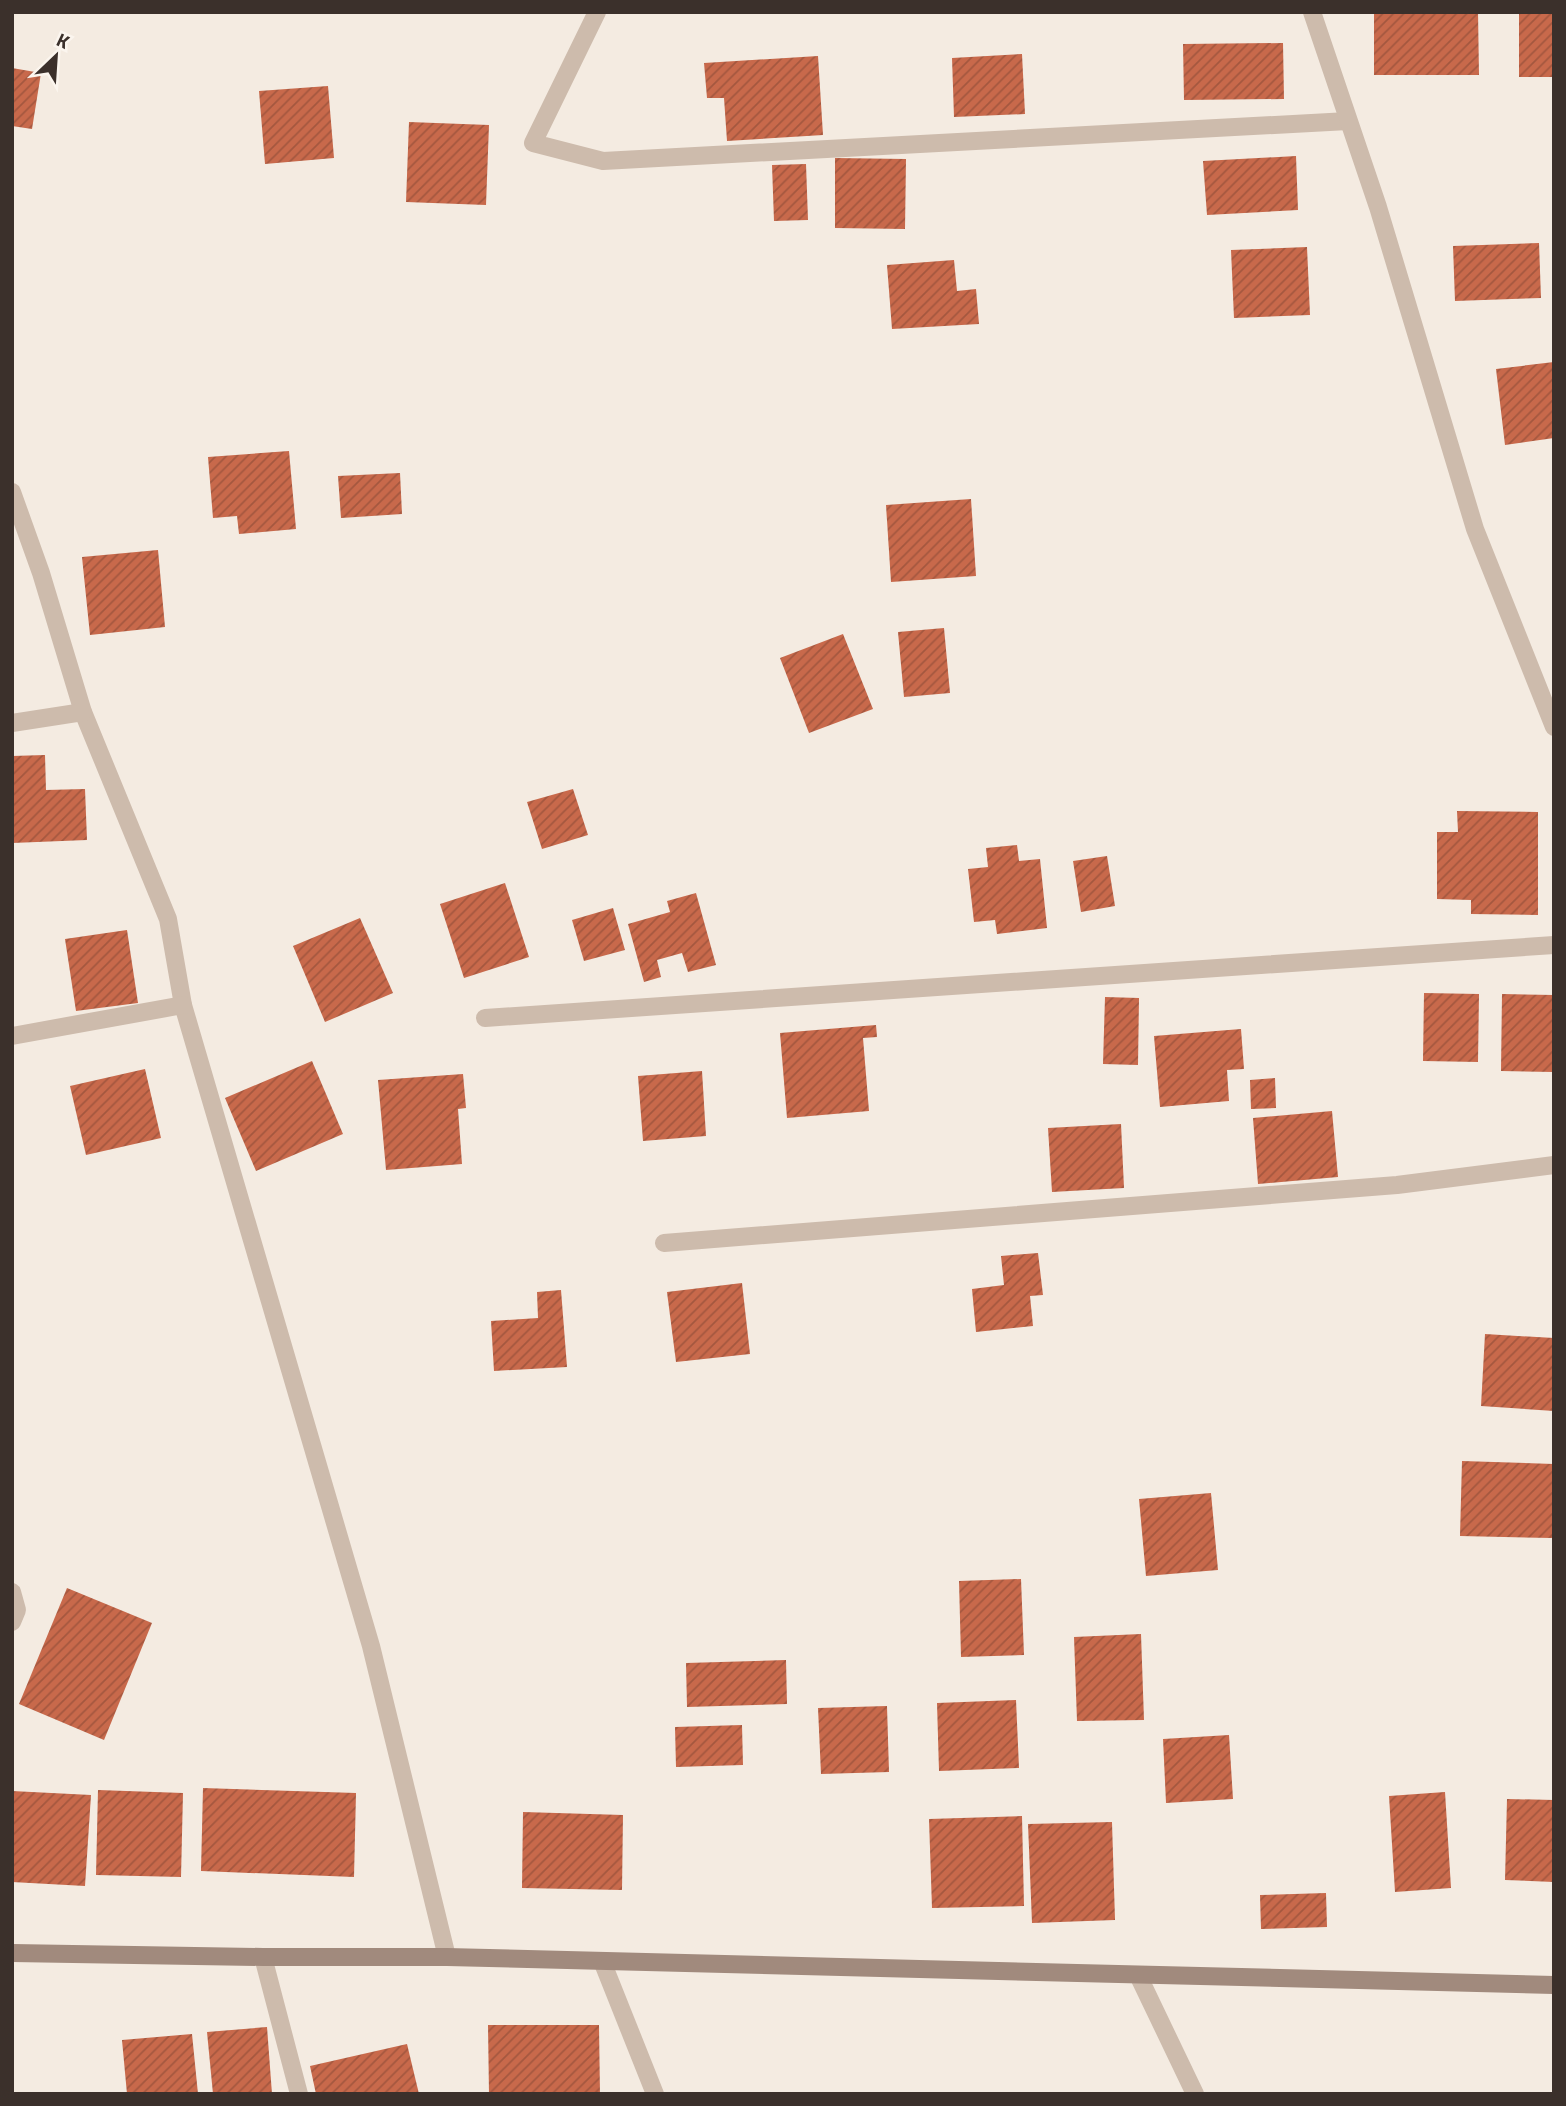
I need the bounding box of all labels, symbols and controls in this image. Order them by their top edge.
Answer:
north arrow [21,21,91,91]
text: K [52,25,75,56]

